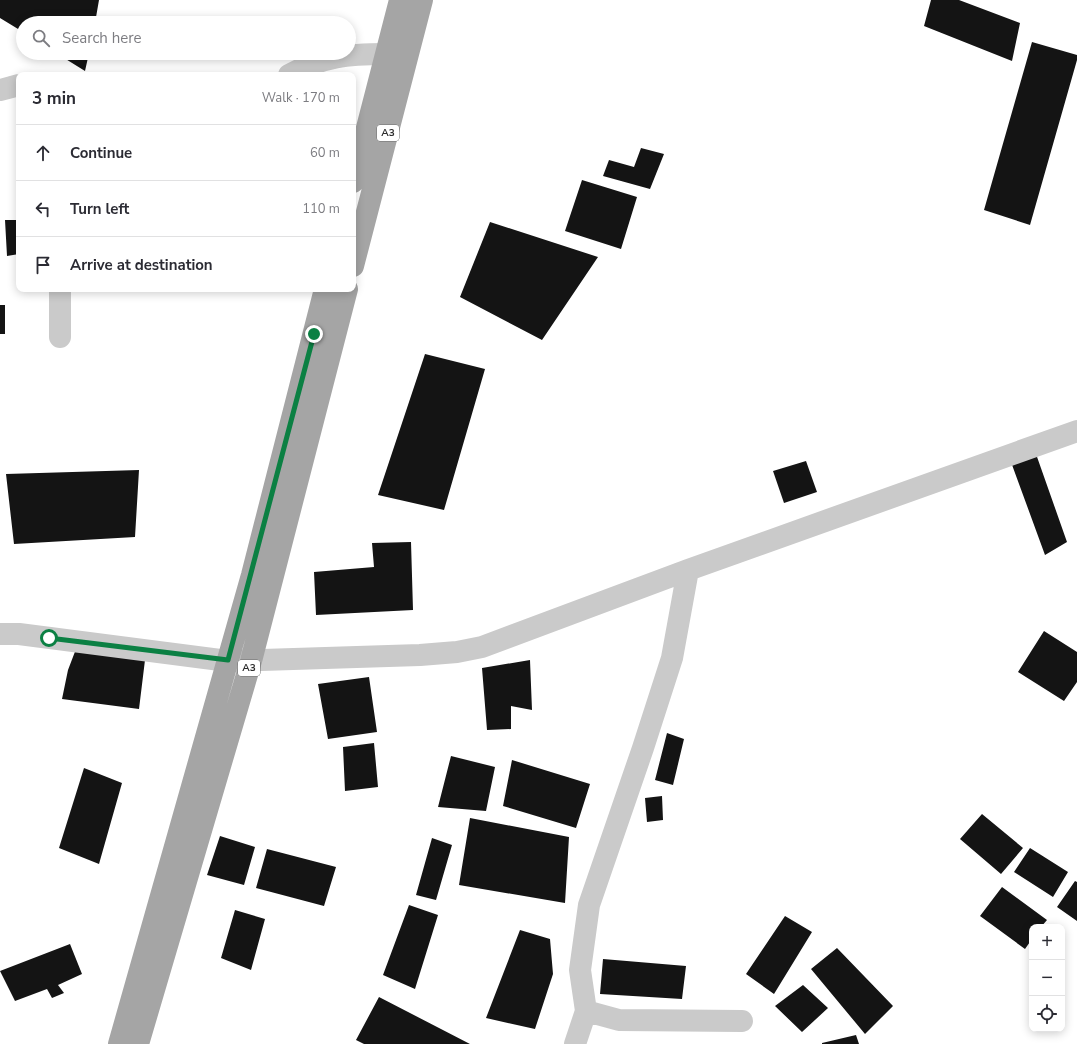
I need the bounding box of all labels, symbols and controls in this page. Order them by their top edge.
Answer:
search box [16,16,356,60]
icon: search [30,27,52,49]
text: Search here [62,28,142,48]
text: 3 min [32,87,76,110]
text: Walk · 170 m [262,89,340,107]
road number: A3 [377,125,399,141]
icon: ahead [32,142,54,164]
text: Continue [70,143,132,163]
text: 60 m [310,144,340,162]
icon: left [32,198,54,220]
text: Turn left [70,199,129,219]
text: 110 m [302,200,340,218]
icon: arrive [32,254,54,276]
text: Arrive at destination [70,255,213,275]
route end [305,325,323,343]
route start [40,629,58,647]
road number: A3 [238,660,260,676]
map controls [1029,924,1065,1032]
button: + [1029,924,1065,960]
button: − [1029,960,1065,996]
button: locate [1029,996,1065,1032]

